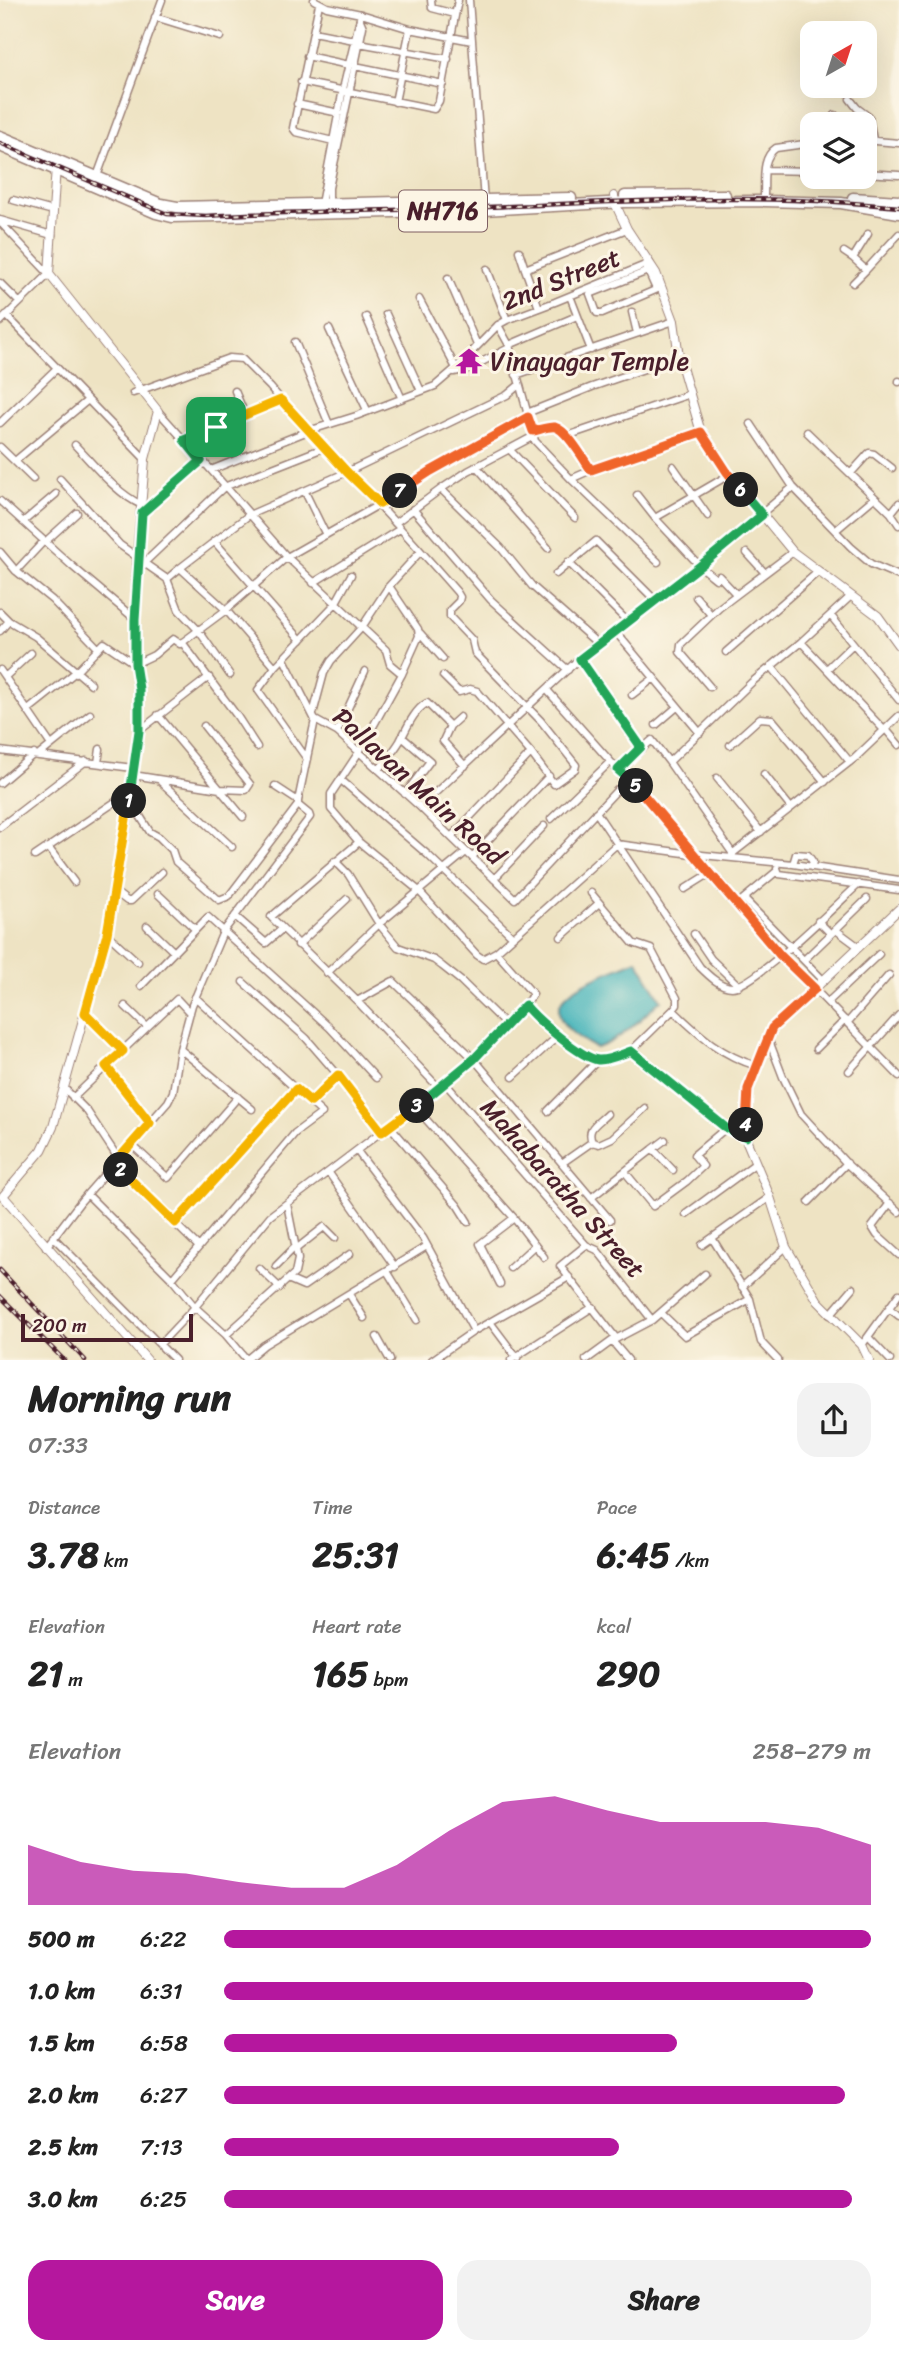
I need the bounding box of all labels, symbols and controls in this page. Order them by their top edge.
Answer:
north arrow [800,21,877,98]
map controls [800,21,877,189]
button: layers [800,112,877,189]
road number: NH716 [399,190,487,232]
street label: 2nd Street [494,234,628,324]
place label: Vinayagar Temple [490,338,689,384]
temple icon: Vinayagar Temple [454,346,484,376]
pin [186,397,246,457]
icon: arrive [197,408,235,446]
pin: 6 [724,472,758,508]
text: 6 [735,473,746,506]
pin: 7 [382,474,418,508]
text: 7 [394,474,405,507]
street label: Pallavan Main Road [322,695,518,878]
pin: 5 [618,768,654,804]
text: 5 [630,769,641,802]
pin: 1 [111,784,146,818]
text: 1 [124,784,133,817]
street label: Mahabaratha Street [469,1087,657,1289]
pin: 3 [400,1088,434,1124]
text: 3 [411,1089,422,1122]
pin: 4 [728,1108,764,1142]
text: 4 [740,1108,751,1141]
pin: 2 [104,1152,138,1188]
text: 2 [115,1153,126,1186]
text: 200 m [32,1309,87,1342]
scale bar [21,1311,192,1343]
text: Morning run [28,1365,231,1432]
button: share [797,1383,871,1457]
text: 07:33 [28,1425,88,1466]
text: Distance [28,1491,100,1524]
text: Time [312,1491,353,1524]
text: Pace [597,1491,637,1524]
text: 3.78 [28,1524,99,1586]
text: 25:31 [312,1524,399,1586]
text: 6:45 [597,1524,670,1586]
text: km [99,1544,129,1577]
text: /km [670,1544,709,1577]
text: Elevation [28,1610,105,1643]
text: Heart rate [312,1610,402,1643]
text: kcal [597,1610,631,1643]
text: 21 [28,1643,63,1705]
text: 165 [312,1643,369,1705]
text: 290 [597,1643,660,1705]
text: m [63,1663,83,1696]
text: bpm [369,1663,409,1696]
text: Elevation [28,1731,121,1772]
text: 258–279 m [753,1731,871,1772]
text: 500 m [28,1919,95,1960]
text: 6:22 [140,1919,187,1960]
text: 1.0 km [28,1971,95,2012]
text: 6:31 [140,1971,183,2012]
text: 1.5 km [28,2023,95,2064]
text: 6:58 [140,2023,188,2064]
text: 2.0 km [28,2075,99,2116]
text: 6:27 [140,2075,186,2116]
text: 2.5 km [28,2127,98,2168]
text: 7:13 [140,2127,183,2168]
text: 3.0 km [28,2179,98,2220]
text: 6:25 [140,2179,187,2220]
button: Save [28,2260,443,2340]
button: Share [457,2260,871,2340]

